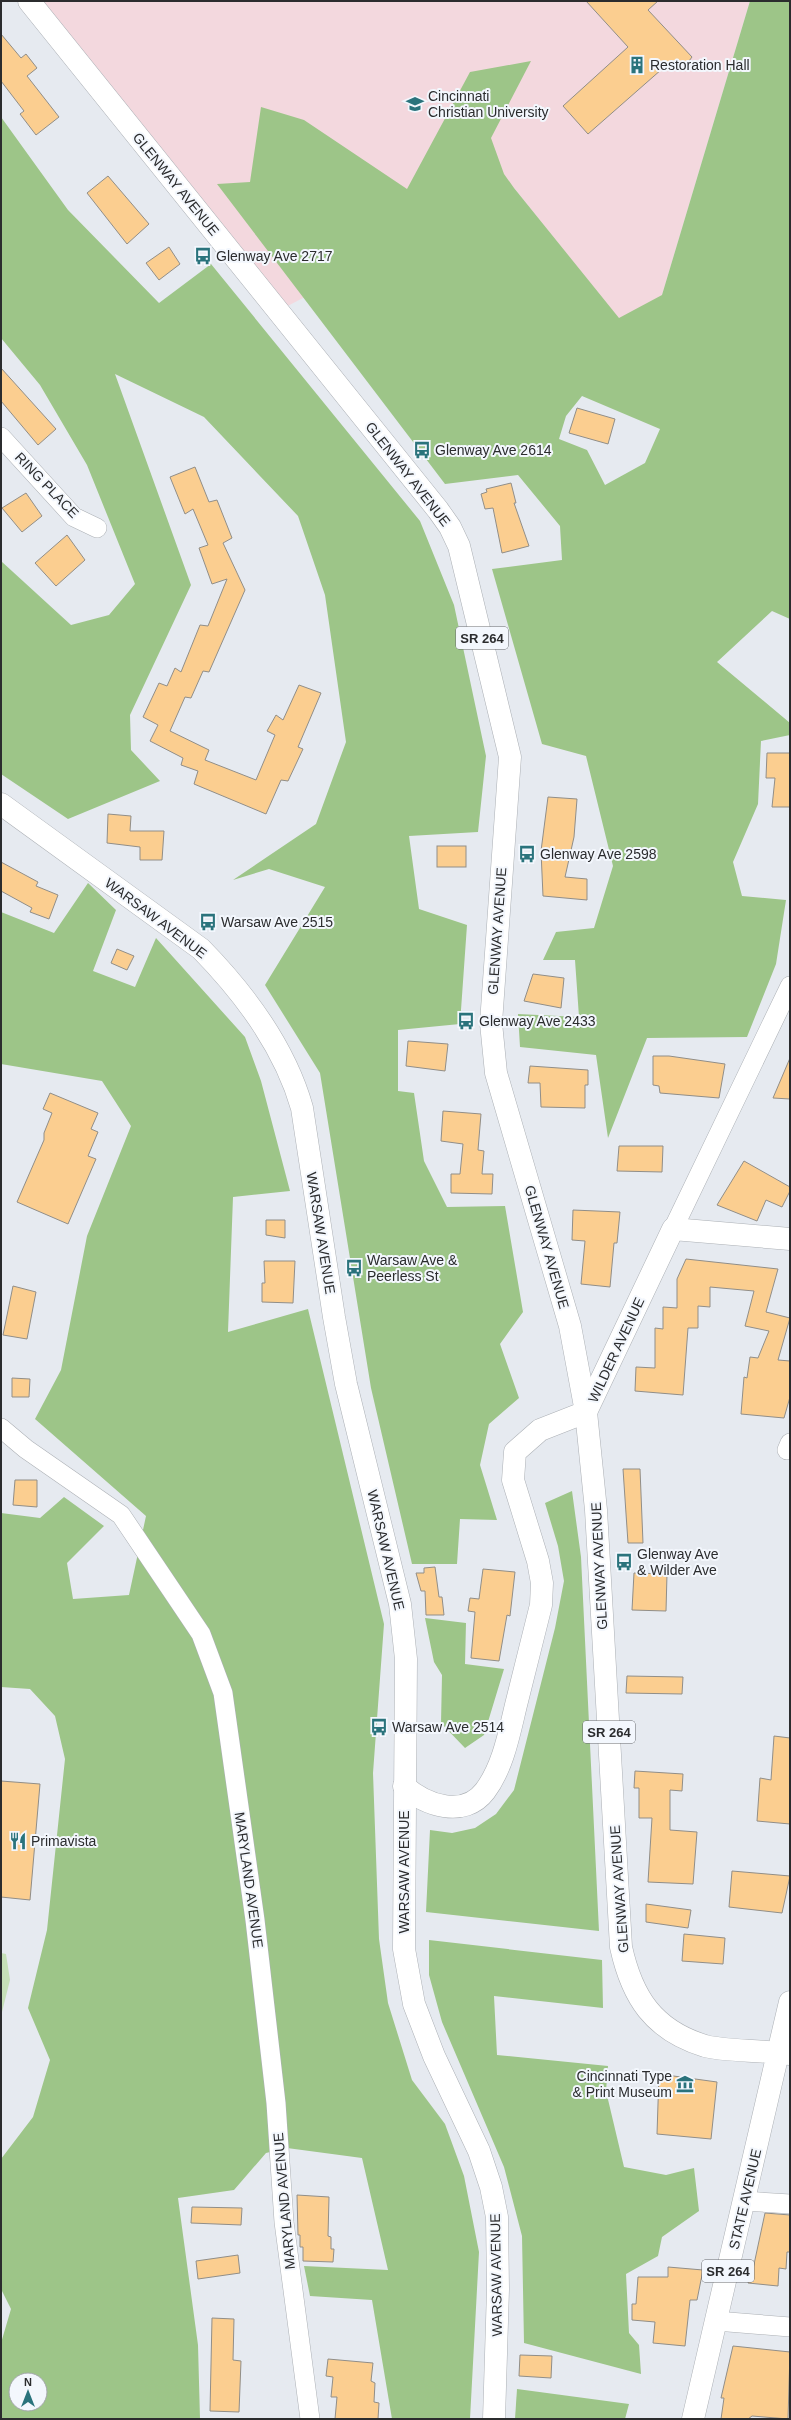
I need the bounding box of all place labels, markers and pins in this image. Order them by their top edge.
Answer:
building icon: Restoration Hall [627,55,647,75]
place label: Restoration Hall [650,57,750,73]
place label: Cincinnati Christian University [428,88,549,120]
school or university icon: Cincinnati Christian University [405,94,425,114]
bus stop icon: Glenway Ave 2717 [193,246,213,266]
place label: Glenway Ave 2717 [216,248,333,264]
bus stop icon: Glenway Ave 2614 [412,440,432,460]
place label: Glenway Ave 2614 [435,442,552,458]
bus stop icon: Glenway Ave 2598 [517,844,537,864]
place label: Glenway Ave 2598 [540,846,657,862]
bus stop icon: Warsaw Ave 2515 [198,912,218,932]
place label: Warsaw Ave 2515 [221,914,333,930]
bus stop icon: Glenway Ave 2433 [456,1011,476,1031]
place label: Glenway Ave 2433 [479,1013,596,1029]
place label: Warsaw Ave & Peerless St [367,1252,458,1284]
bus stop icon: Warsaw Ave & Peerless St [344,1258,364,1278]
place label: Glenway Ave & Wilder Ave [637,1546,719,1578]
bus stop icon: Glenway Ave & Wilder Ave [614,1552,634,1572]
bus stop icon: Warsaw Ave 2514 [369,1717,389,1737]
place label: Warsaw Ave 2514 [392,1719,504,1735]
restaurant icon: Primavista [8,1831,28,1851]
place label: Primavista [31,1833,97,1849]
place label: Cincinnati Type & Print Museum [572,2068,672,2100]
museum icon: Cincinnati Type & Print Museum [675,2074,695,2094]

